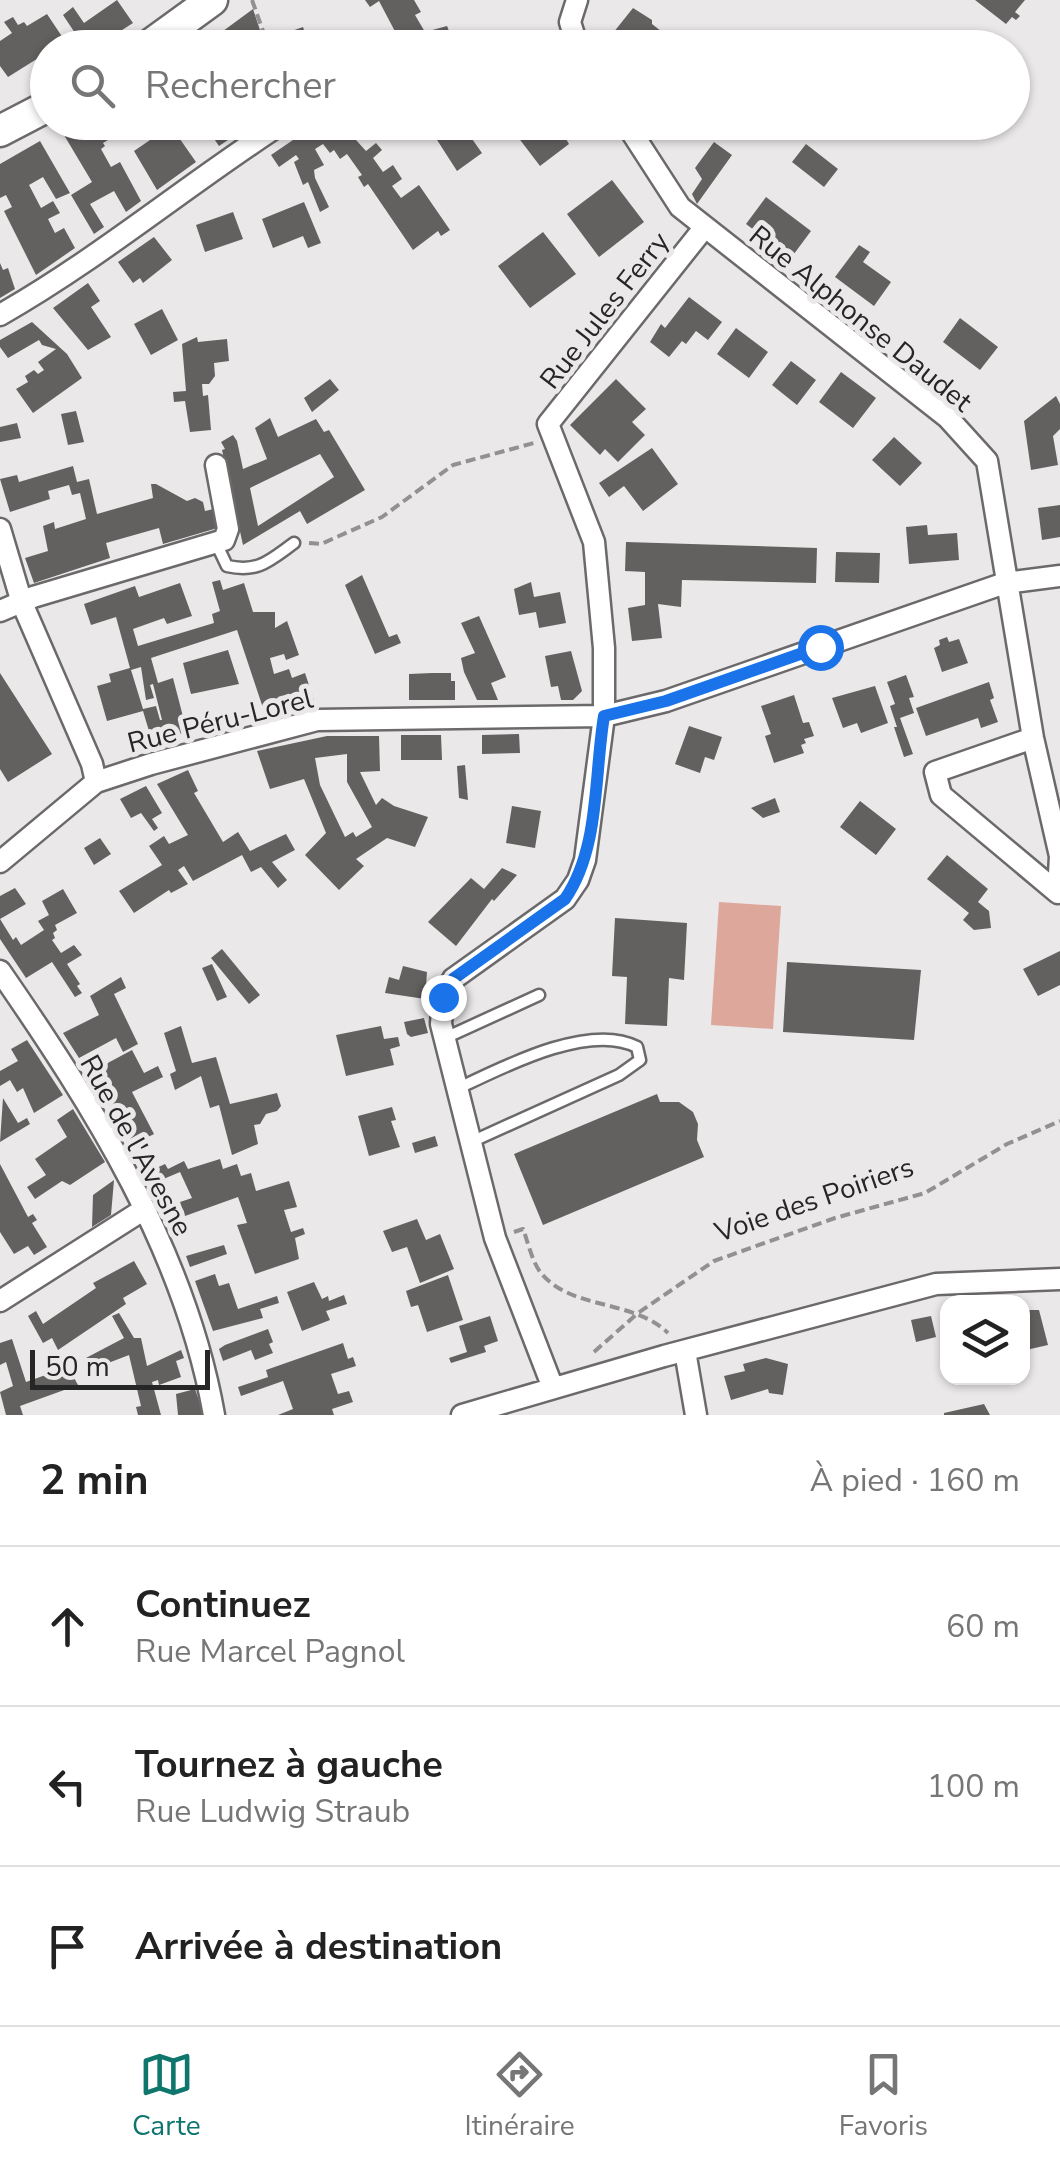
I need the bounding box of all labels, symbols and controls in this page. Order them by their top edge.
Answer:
search box [30,30,1030,140]
icon: search [65,58,120,113]
text: Rechercher [145,60,336,111]
street label: Rue Alphonse Daudet [741,217,980,421]
street label: Rue Jules Ferry [531,224,679,397]
route start [798,625,844,671]
street label: Rue Péru-Lorel [124,679,318,762]
route end [421,975,467,1021]
street label: Rue de l'Avesne [71,1048,202,1243]
street label: Voie des Poiriers [709,1148,919,1252]
map controls [940,1295,1030,1385]
button: layers [940,1295,1030,1385]
scale bar [30,1345,210,1390]
text: 50 m [45,1348,110,1386]
text: 2 min [40,1452,149,1509]
text: À pied · 160 m [810,1459,1020,1502]
text: Continuez [135,1579,310,1630]
icon: ahead [40,1599,95,1654]
text: 60 m [946,1605,1020,1648]
text: Rue Marcel Pagnol [135,1630,405,1673]
text: Tournez à gauche [135,1739,443,1790]
icon: left [40,1759,95,1814]
text: 100 m [927,1765,1020,1808]
text: Rue Ludwig Straub [135,1790,410,1833]
icon: arrive [40,1919,95,1974]
text: Arrivée à destination [135,1921,502,1972]
tab: Carte [132,2047,201,2145]
tab: Itinéraire [465,2047,575,2145]
tab: Favoris [839,2047,928,2145]

